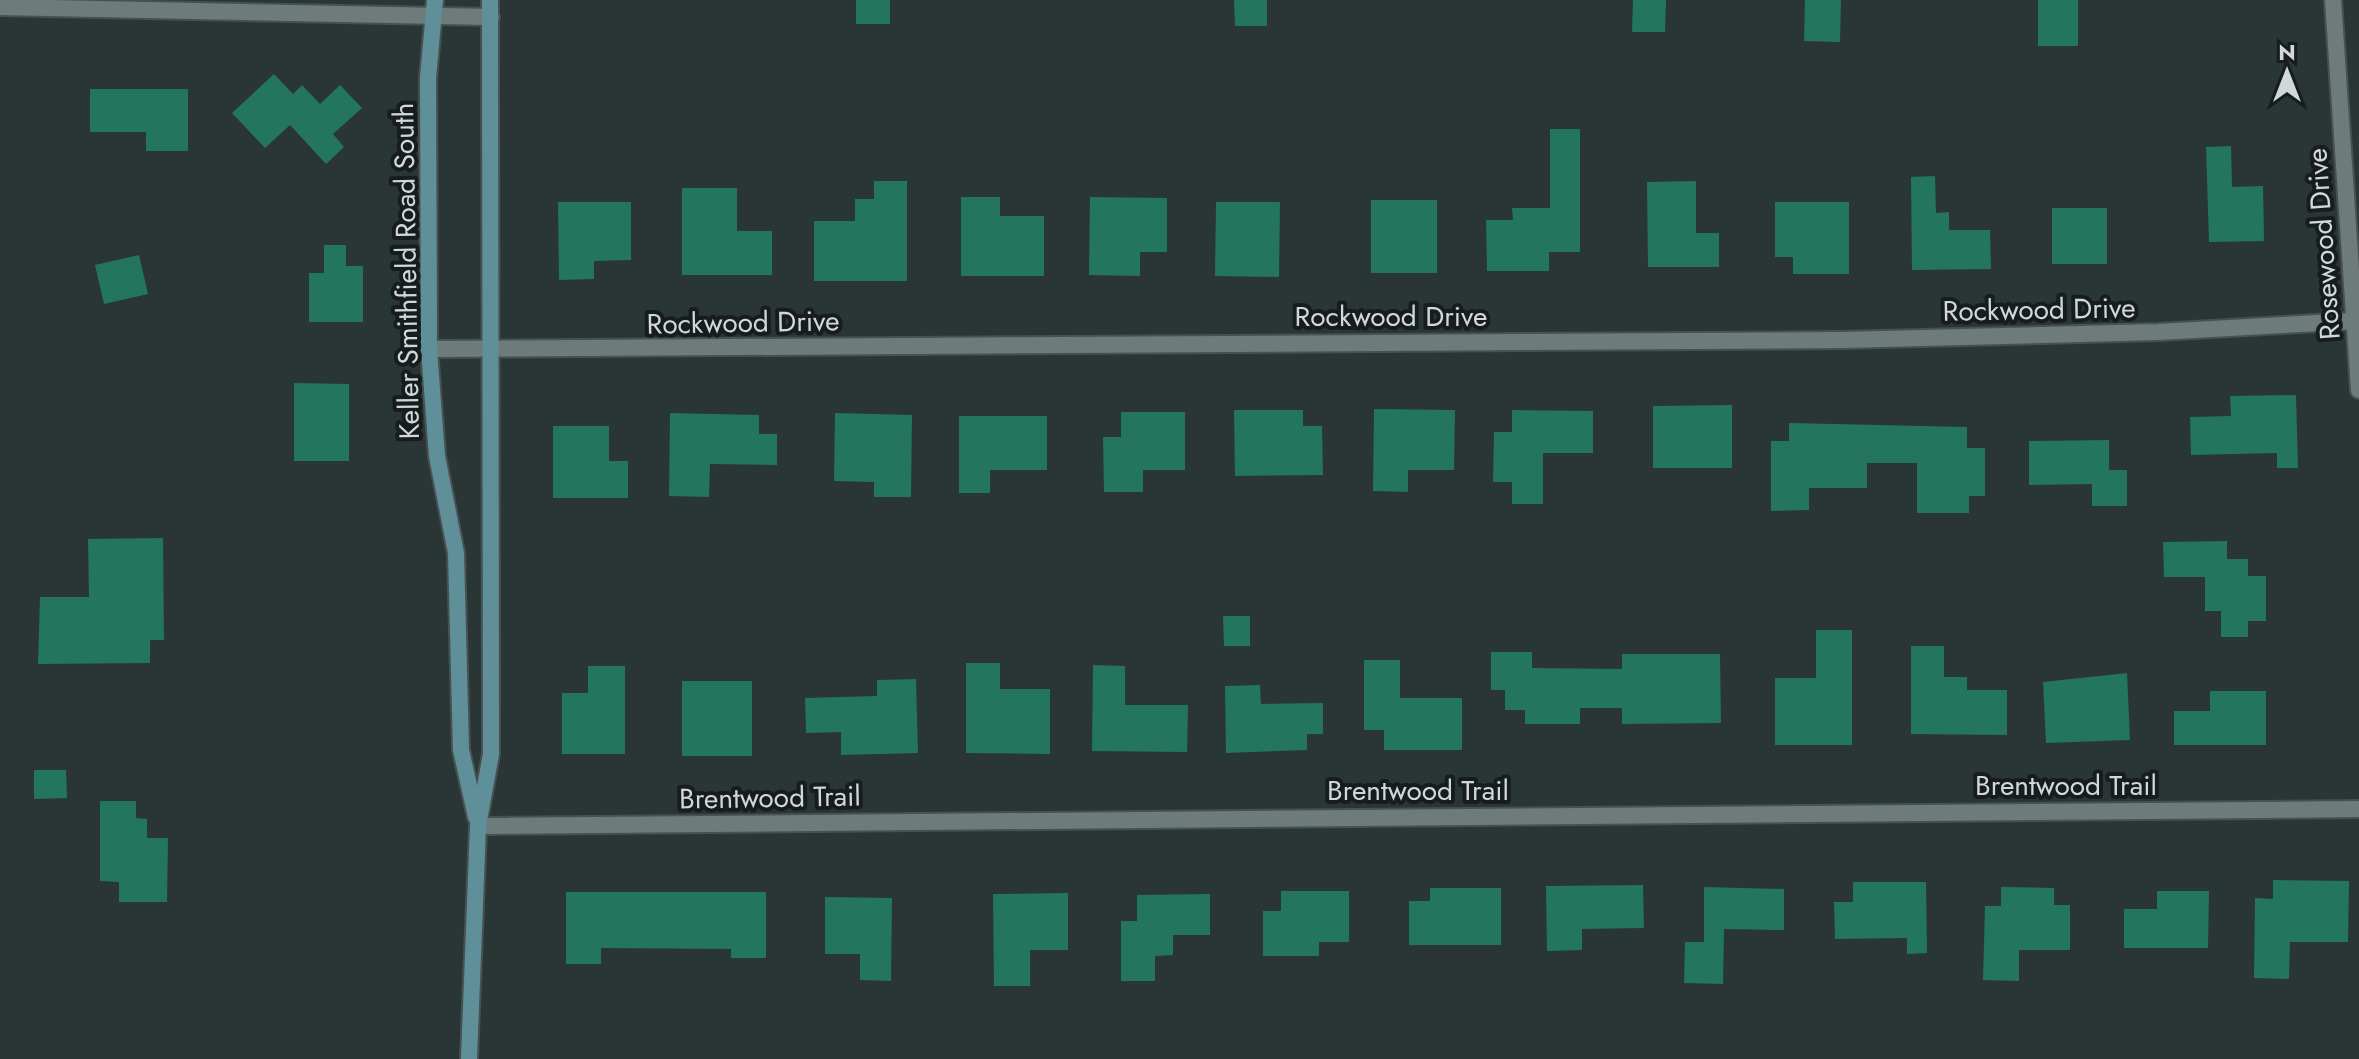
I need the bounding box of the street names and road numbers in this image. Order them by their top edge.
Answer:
street label: Keller Smithfield Road South [383,102,430,440]
street label: Rosewood Drive [2296,147,2351,341]
street label: Rockwood Drive [1942,287,2136,332]
street label: Rockwood Drive [1295,296,1487,337]
street label: Rockwood Drive [646,300,840,345]
street label: Brentwood Trail [1975,765,2157,806]
street label: Brentwood Trail [1327,770,1509,811]
street label: Brentwood Trail [679,775,861,820]

